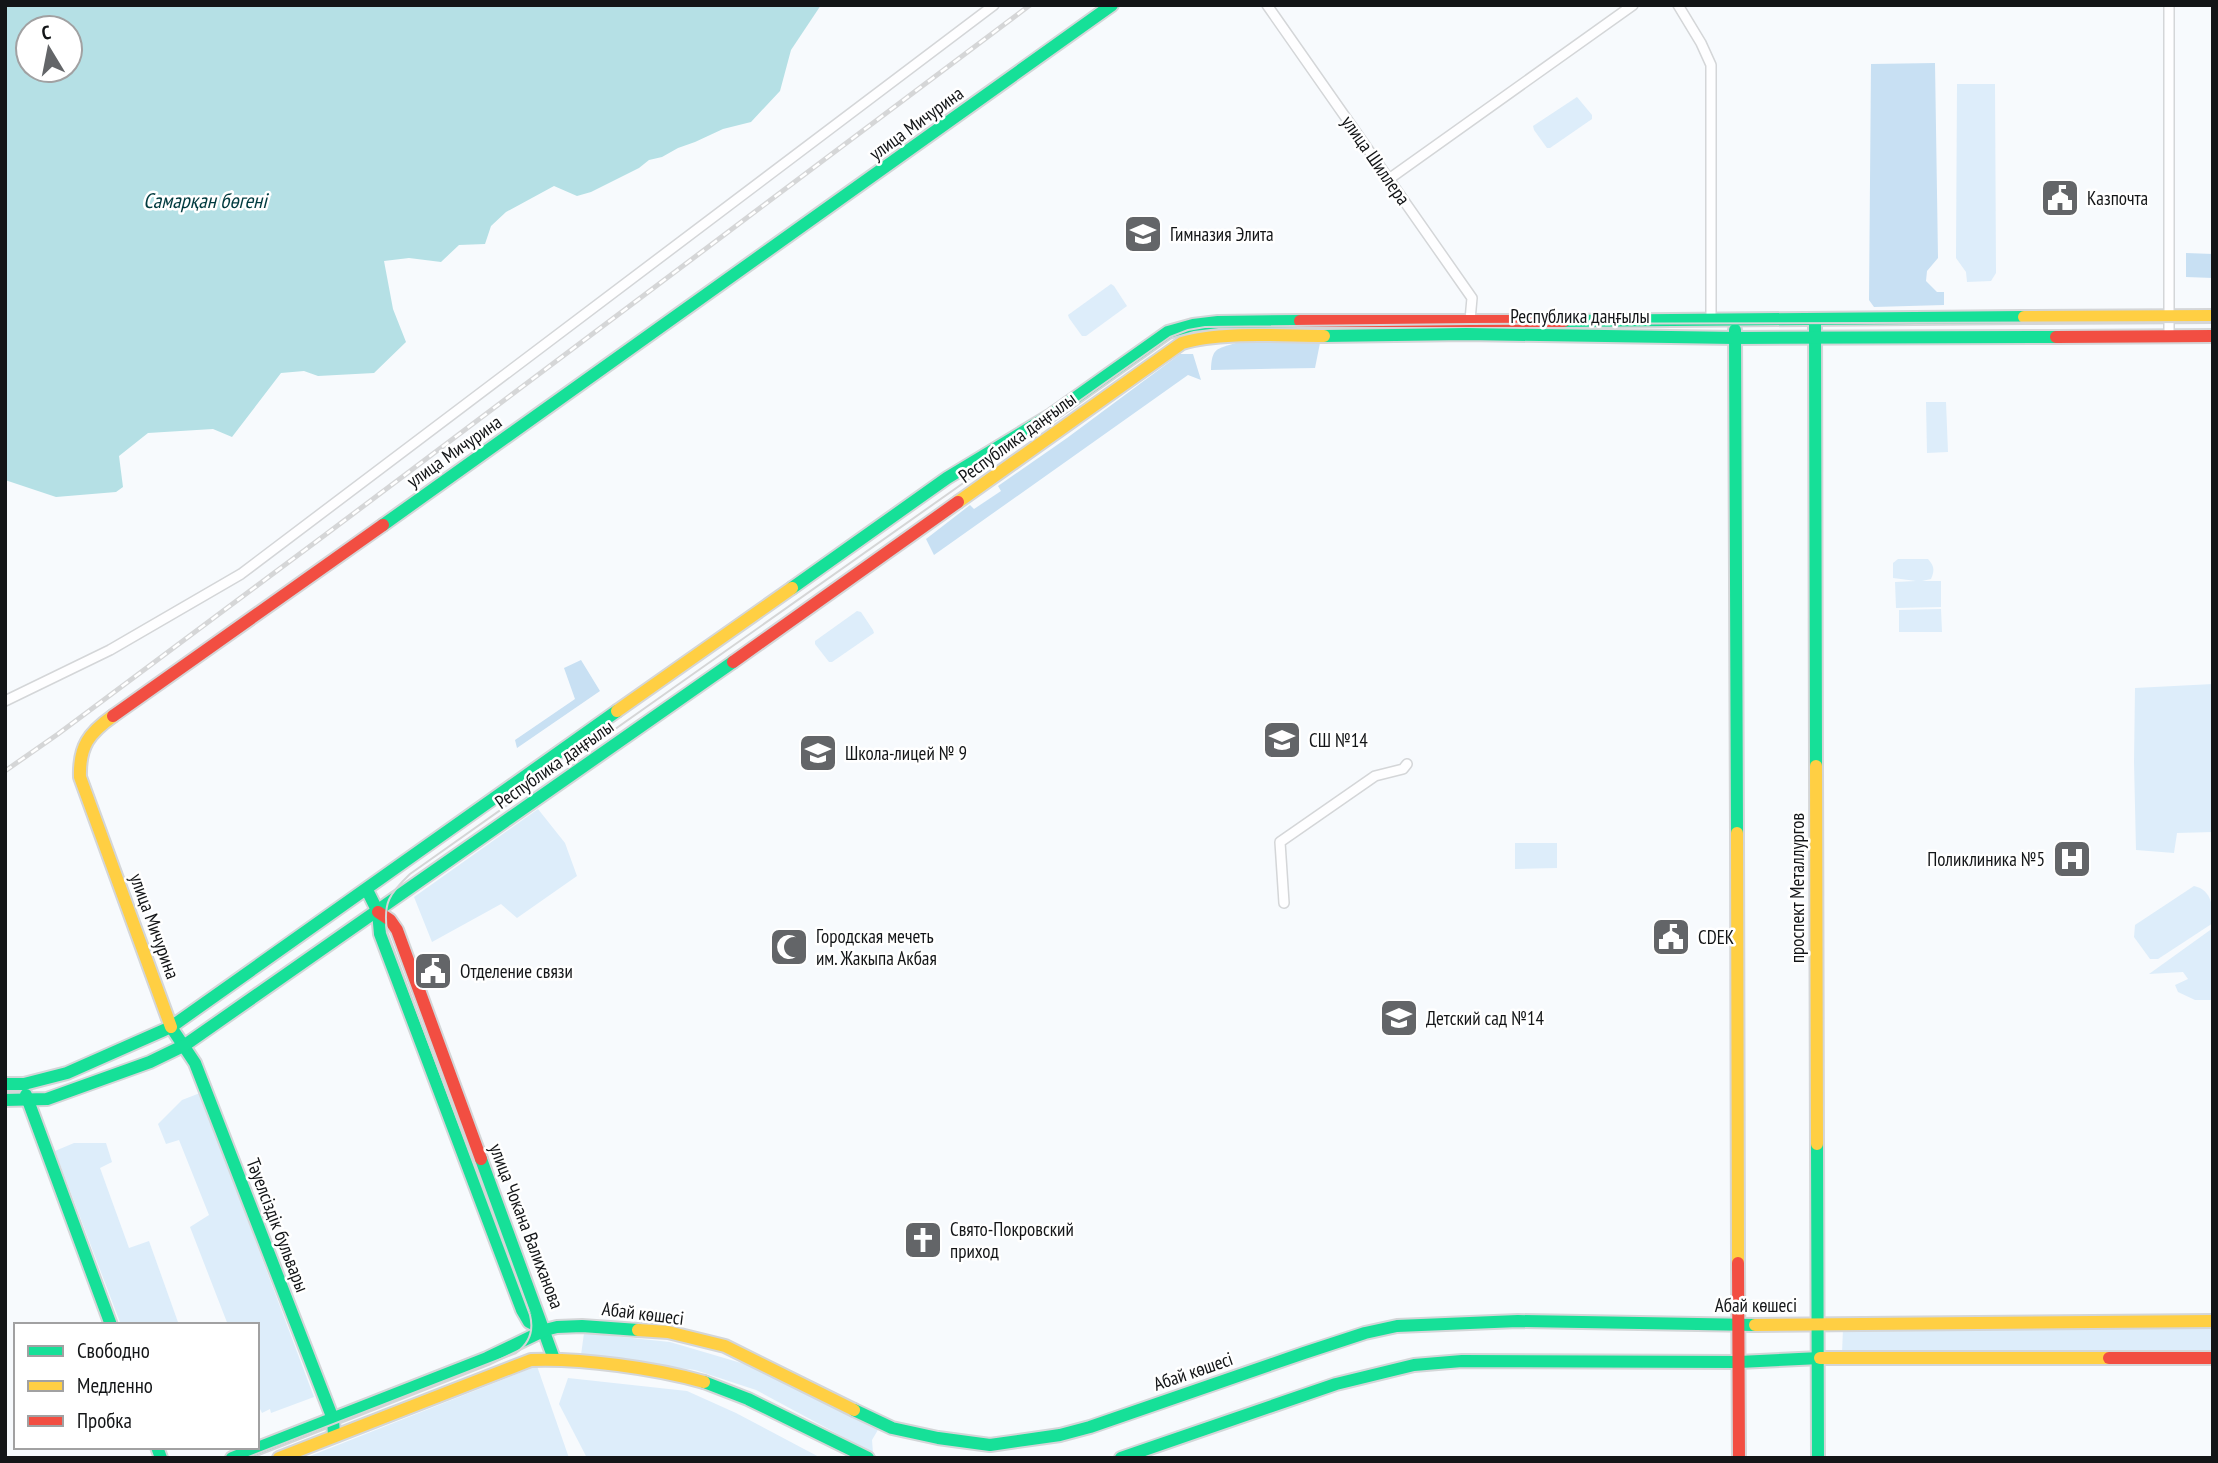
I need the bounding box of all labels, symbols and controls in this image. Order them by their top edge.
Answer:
north arrow [14,14,84,84]
text: С [40,20,53,45]
street label: улица Мичурина [864,81,968,165]
street label: улица Шиллера [1336,111,1416,209]
public building icon: Казпочта [2039,177,2081,219]
place label: Казпочта [2087,186,2148,210]
water label: Самарқан бөгені [143,187,269,214]
school or university icon: Гимназия Элита [1122,213,1164,255]
place label: Гимназия Элита [1170,222,1274,246]
street label: Республика даңғылы [1510,304,1650,328]
street label: Республика даңғылы [954,386,1080,488]
street label: улица Мичурина [402,409,506,493]
street label: Республика даңғылы [490,714,618,814]
school or university icon: СШ №14 [1261,719,1303,761]
place label: СШ №14 [1309,728,1368,752]
school or university icon: Школа-лицей № 9 [797,732,839,774]
place label: Школа-лицей № 9 [845,741,967,765]
street label: проспект Металлургов [1785,813,1809,963]
hospital icon: Поликлиника №5 [2051,838,2093,880]
place label: Поликлиника №5 [1927,847,2045,871]
street label: улица Мичурина [125,870,185,982]
public building icon: CDEK [1650,916,1692,958]
place label: Городская мечеть им. Жакыпа Акбая [816,924,937,970]
place label: CDEK [1698,925,1734,949]
mosque icon: Городская мечеть им. Жакыпа Акбая [768,926,810,968]
public building icon: Отделение связи [412,950,454,992]
place label: Отделение связи [460,959,573,983]
school or university icon: Детский сад №14 [1378,997,1420,1039]
place label: Детский сад №14 [1426,1006,1544,1030]
street label: улица Чокана Валиханова [484,1140,570,1312]
street label: Тәуелсіздік бульвары [241,1155,315,1295]
place label: Свято-Покровский приход [950,1217,1074,1263]
church icon: Свято-Покровский приход [902,1219,944,1261]
street label: Абай көшесі [1715,1293,1797,1317]
street label: Абай көшесі [601,1296,685,1330]
legend [14,1323,259,1449]
text: Свободно [77,1337,150,1364]
street label: Абай көшесі [1150,1346,1236,1396]
text: Медленно [77,1372,153,1399]
text: Пробка [77,1407,132,1434]

